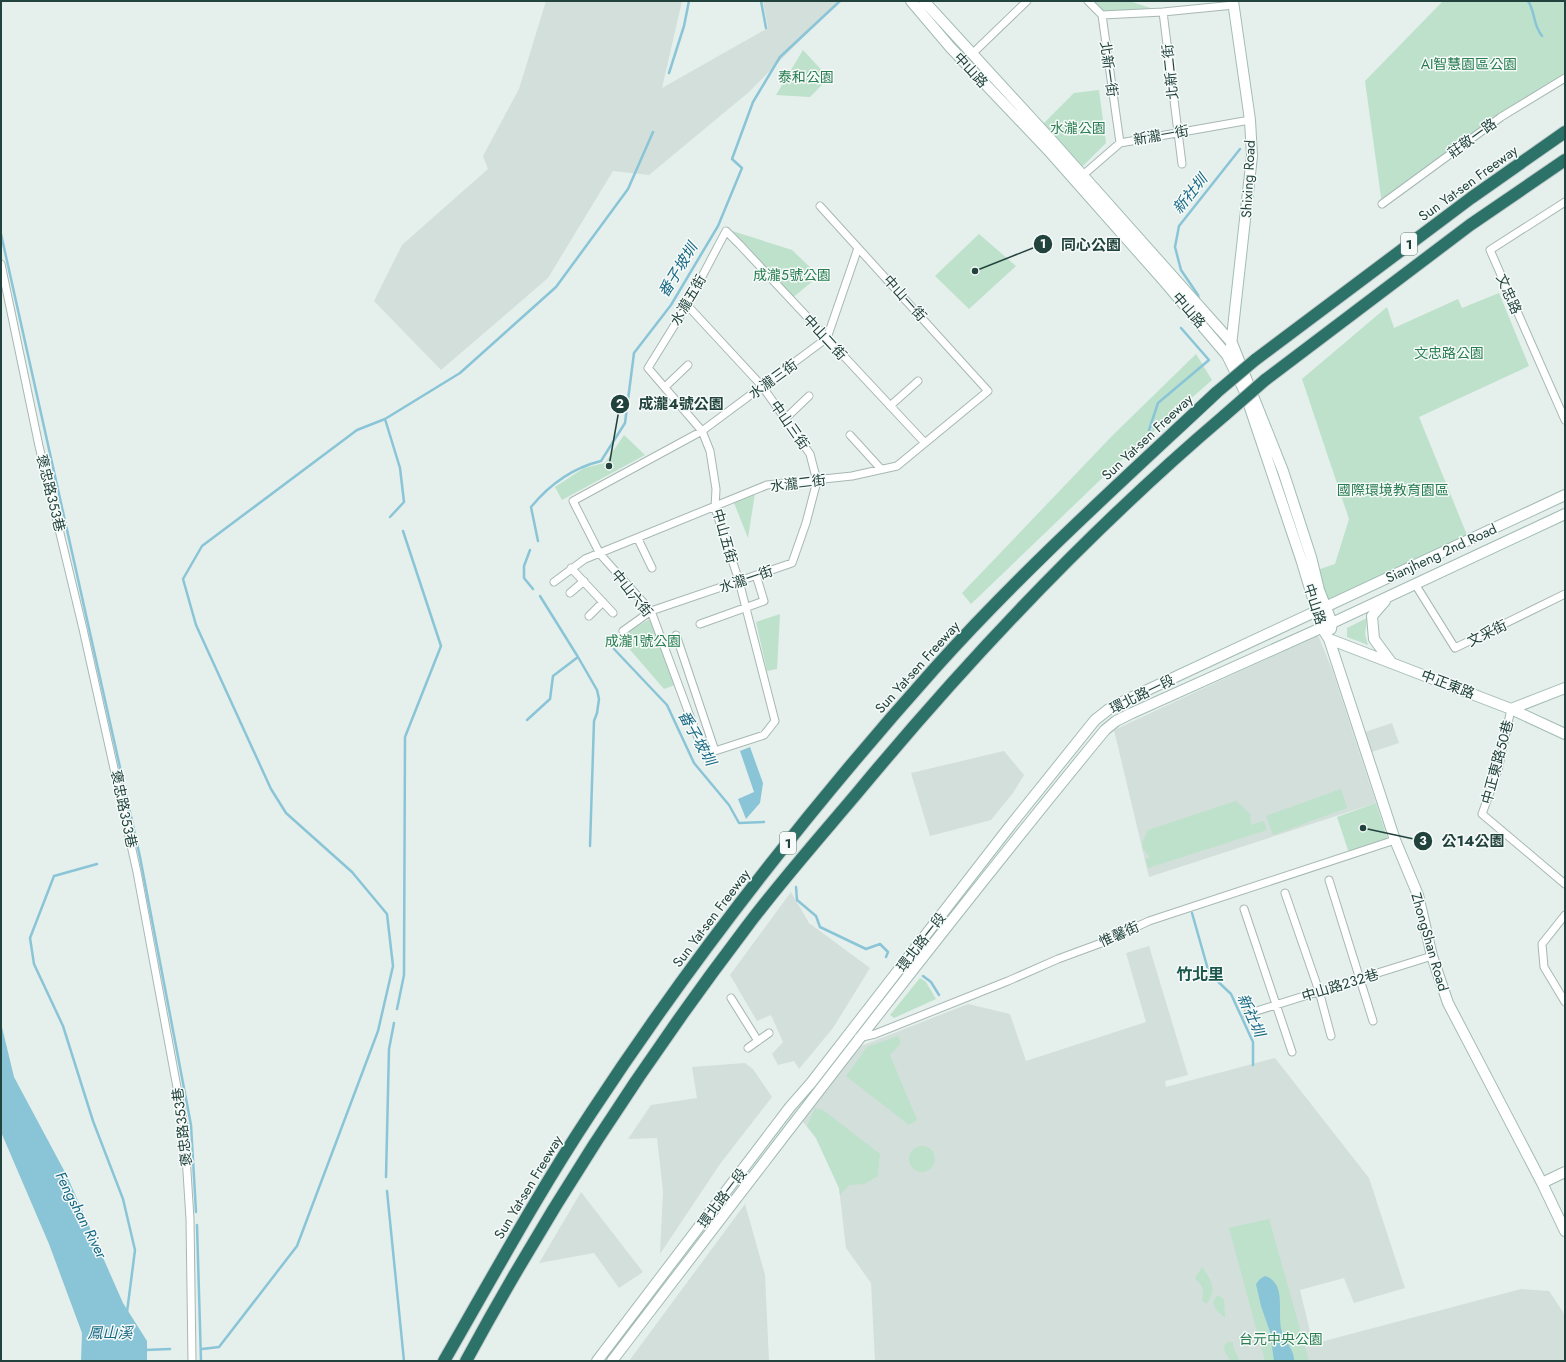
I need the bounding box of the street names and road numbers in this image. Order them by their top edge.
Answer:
street label: 北新一街 [1095,40,1123,98]
street label: 北新二街 [1157,43,1183,101]
street label: 中山路 [949,48,993,92]
street label: 莊敬一路 [1443,113,1501,163]
street label: 新瀧一街 [1132,120,1190,150]
street label: Shixing Road [1236,140,1260,218]
street label: Sun Yat-sen Freeway [1414,140,1522,226]
road number: 1 [1401,233,1417,255]
street label: 水瀧五街 [665,271,711,329]
street label: 中山一街 [879,271,931,325]
street label: 文忠路 [1491,271,1527,317]
street label: 中山路 [1168,288,1210,332]
street label: 中山二街 [799,310,851,364]
street label: 水瀧三街 [744,354,802,404]
street label: Sun Yat-sen Freeway [1097,389,1198,485]
street label: 中山三街 [766,396,814,454]
street label: 褒忠路353巷 [32,452,70,534]
street label: 水瀧二街 [769,470,827,496]
street label: 中山五街 [708,506,742,566]
street label: Sianjheng 2nd Road [1382,518,1500,588]
street label: 水瀧一街 [716,560,776,598]
street label: 中山六街 [607,565,657,621]
street label: 中山路 [1299,581,1331,627]
street label: 文采街 [1464,615,1510,651]
street label: Sun Yat-sen Freeway [870,616,965,718]
street label: 中正東路 [1418,665,1478,703]
street label: 環北路一段 [1106,670,1178,718]
street label: 中正東路50巷 [1476,718,1518,806]
street label: 褒忠路353巷 [106,768,142,850]
road number: 1 [780,832,796,854]
street label: Sun Yat-sen Freeway [667,864,755,971]
street label: ZhongShan Road [1406,890,1454,994]
street label: 環北路一段 [892,908,950,976]
street label: 惟馨街 [1096,916,1142,952]
street label: 中山路232巷 [1299,964,1381,1006]
street label: 褒忠路353巷 [167,1086,197,1168]
street label: Sun Yat-sen Freeway [489,1130,567,1243]
street label: 環北路一段 [693,1164,751,1232]

